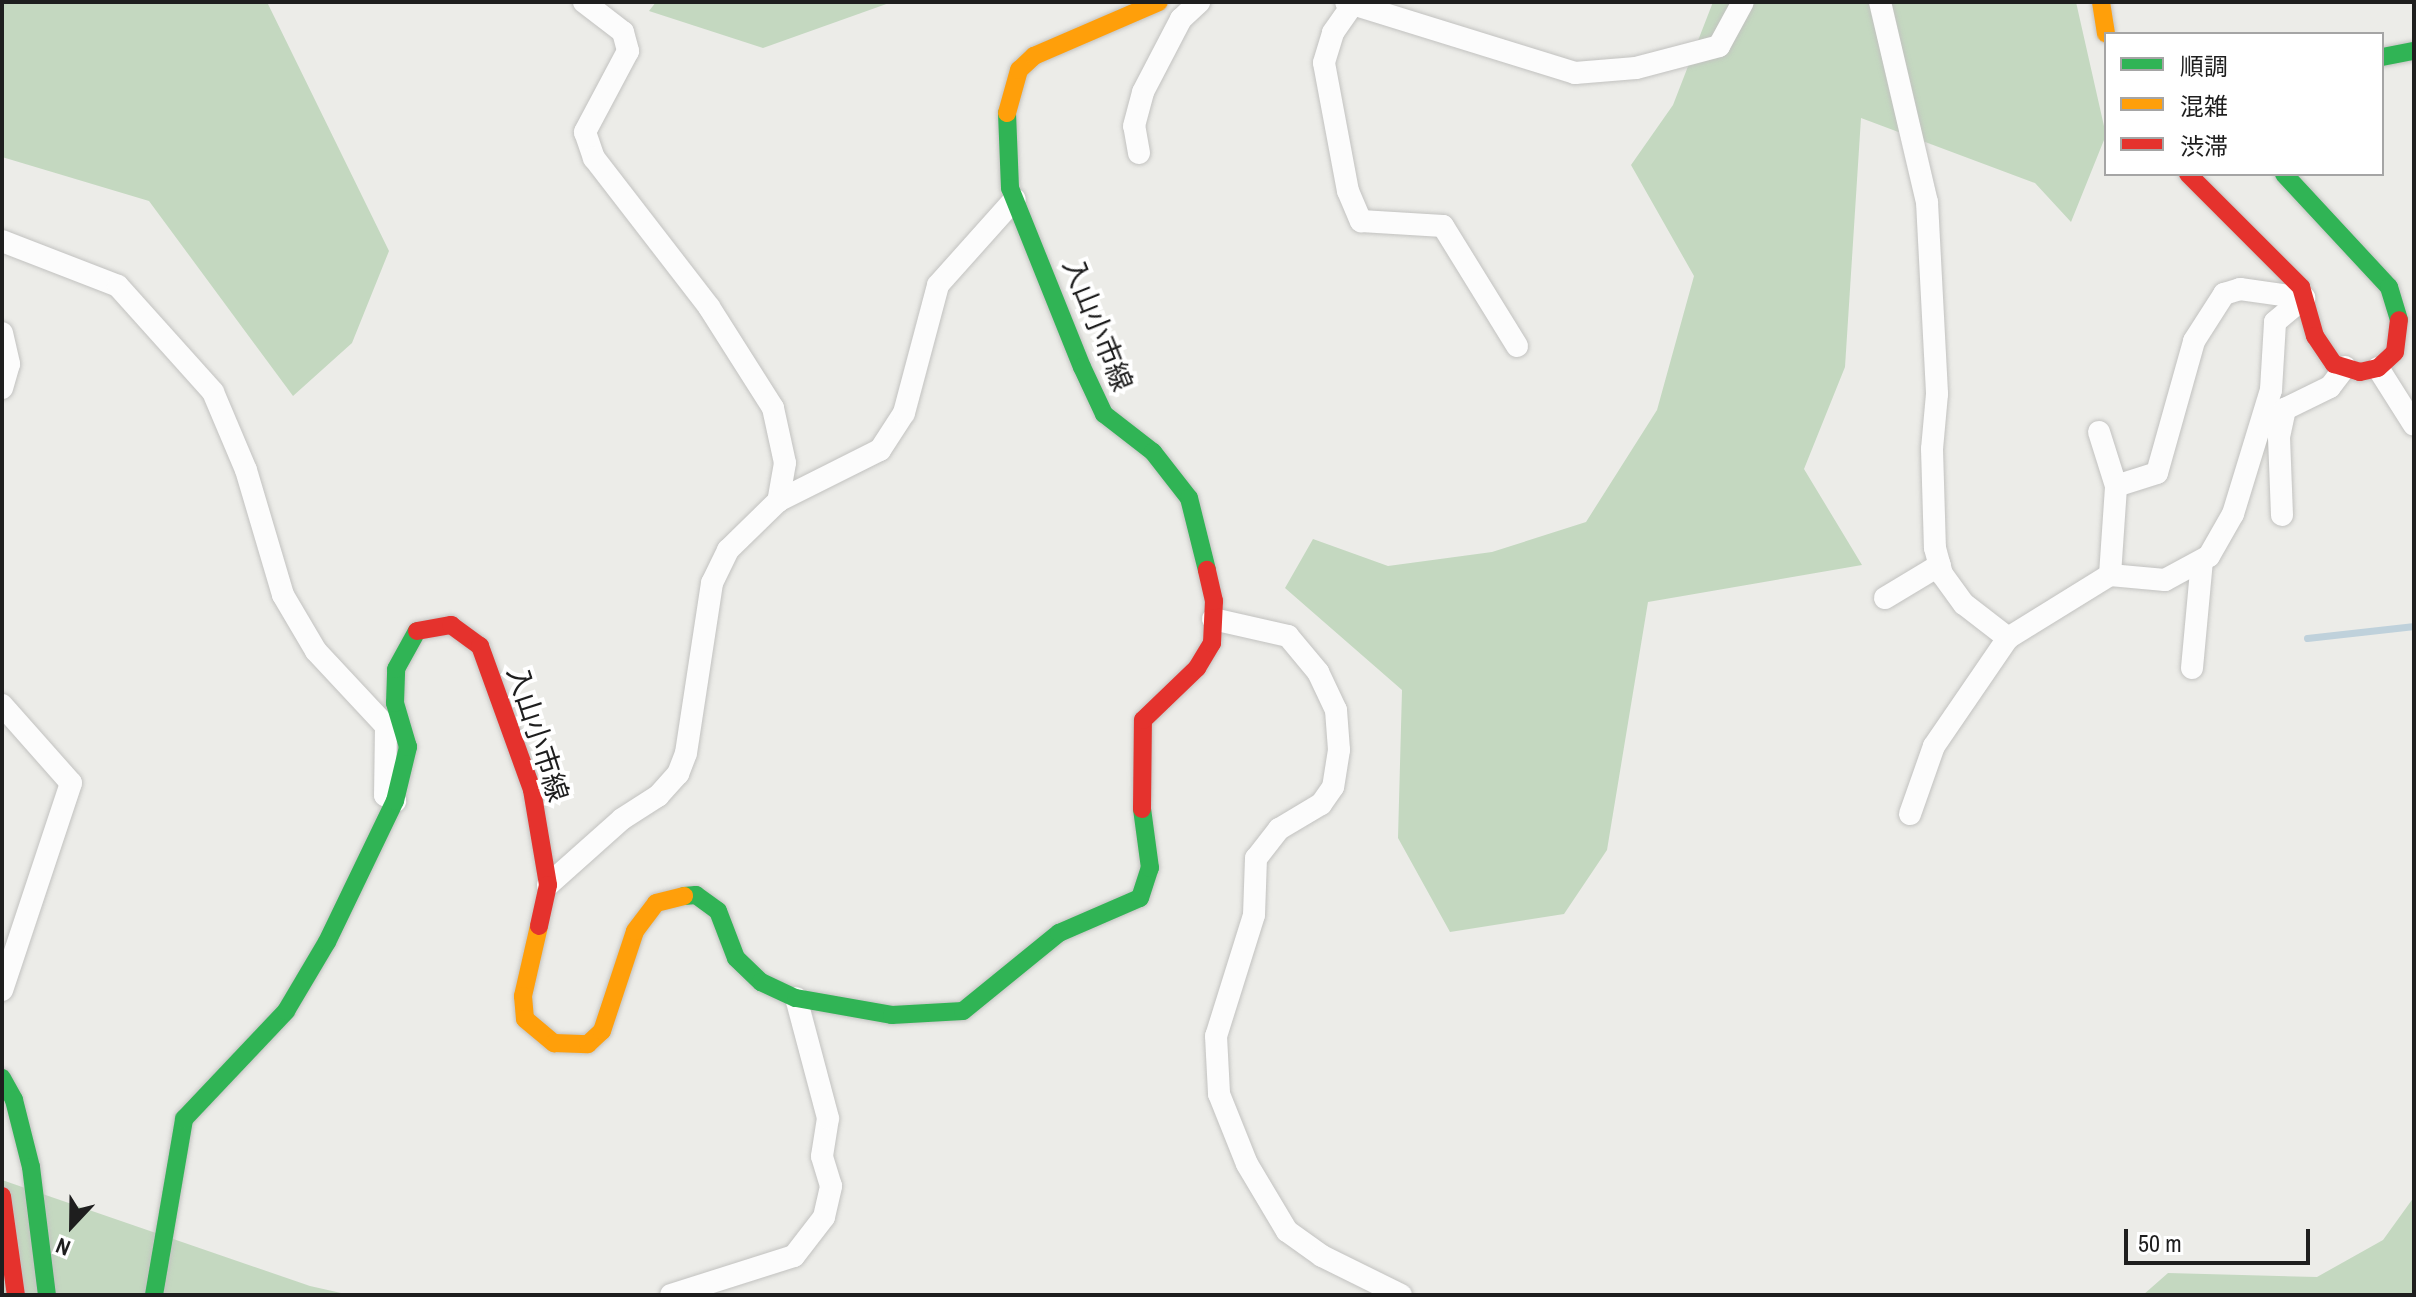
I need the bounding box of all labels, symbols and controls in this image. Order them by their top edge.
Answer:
legend [2104,32,2384,176]
text: 順調 [2180,50,2228,82]
text: 混雑 [2180,90,2228,122]
text: 渋滞 [2180,130,2228,162]
street label: 入山小市線 [1056,254,1140,396]
street label: 入山小市線 [500,662,576,806]
north arrow [32,1185,112,1265]
scale bar [2128,1213,2314,1263]
text: 50 m [2138,1227,2182,1259]
text: N [51,1231,75,1264]

